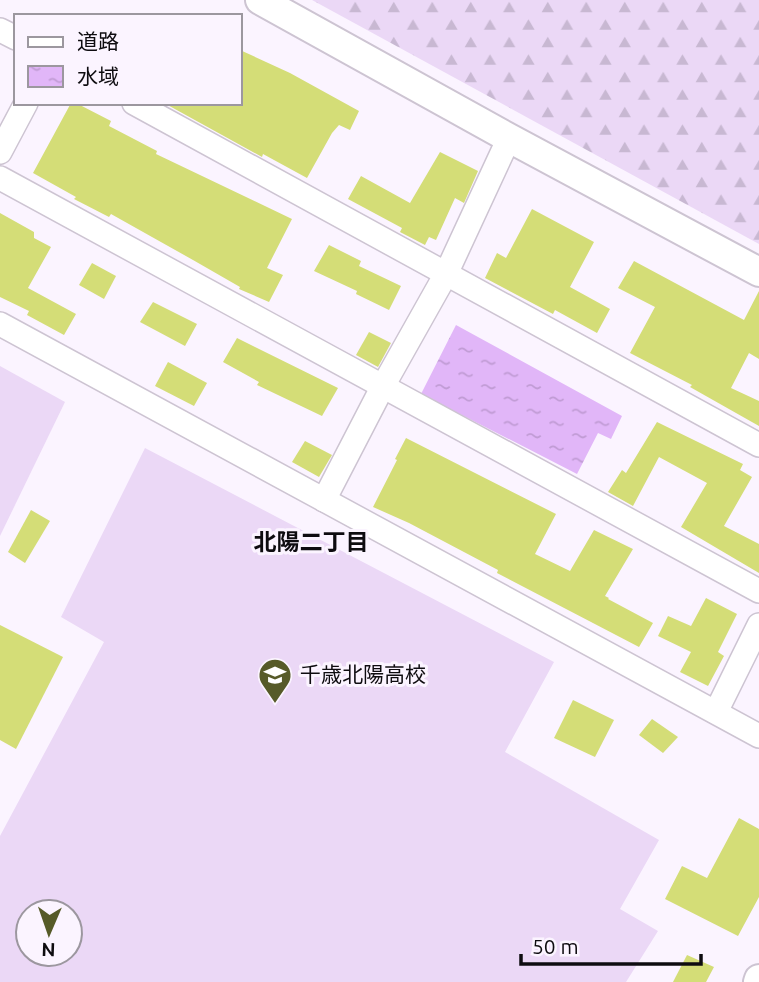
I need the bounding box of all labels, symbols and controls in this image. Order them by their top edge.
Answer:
legend [14,14,242,105]
text: 道路 [77,29,119,53]
text: 水域 [77,64,119,88]
district label: 北陽二丁目 [254,529,369,554]
school or university icon: 千歳北陽高校 [256,656,294,705]
place label: 千歳北陽高校 [300,662,426,686]
north arrow [14,898,84,968]
scale bar [521,922,701,966]
text: 50 m [532,934,579,958]
text: N [41,939,56,961]

